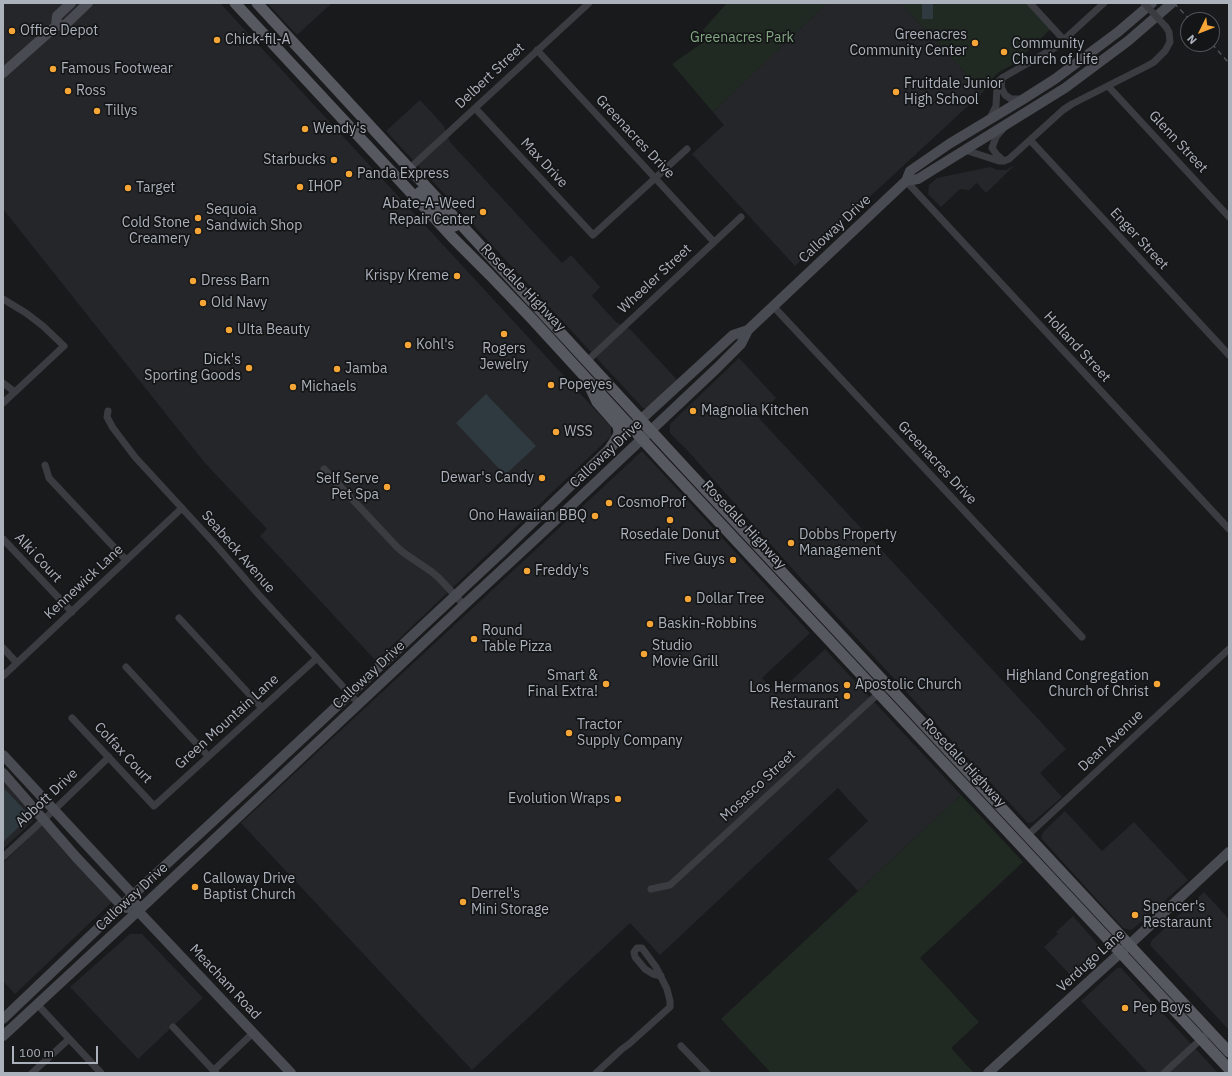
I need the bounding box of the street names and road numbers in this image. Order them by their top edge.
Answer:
street label: Delbert Street [452,40,528,112]
street label: Greenacres Drive [592,92,678,182]
street label: Glenn Street [1145,107,1211,177]
street label: Max Drive [517,135,571,191]
street label: Calloway Drive [796,191,874,267]
street label: Enger Street [1106,205,1172,273]
street label: Rosedale Highway [477,241,569,335]
street label: Wheeler Street [615,241,695,317]
street label: Holland Street [1040,308,1114,386]
street label: Calloway Drive [567,416,645,492]
street label: Greenacres Drive [894,418,980,508]
street label: Rosedale Highway [699,477,789,573]
street label: Seabeck Avenue [198,507,278,597]
street label: Alki Court [11,530,65,586]
street label: Kennewick Lane [41,541,127,623]
street label: Calloway Drive [330,637,408,713]
street label: Green Mountain Lane [172,671,282,773]
street label: Dean Avenue [1075,707,1147,775]
street label: Rosedale Highway [919,715,1009,811]
street label: Colfax Court [90,719,156,787]
street label: Mosasco Street [717,747,799,825]
street label: Abbott Drive [13,765,81,831]
street label: Calloway Drive [93,859,171,935]
street label: Verdugo Lane [1054,926,1128,996]
street label: Meacham Road [186,941,264,1023]

